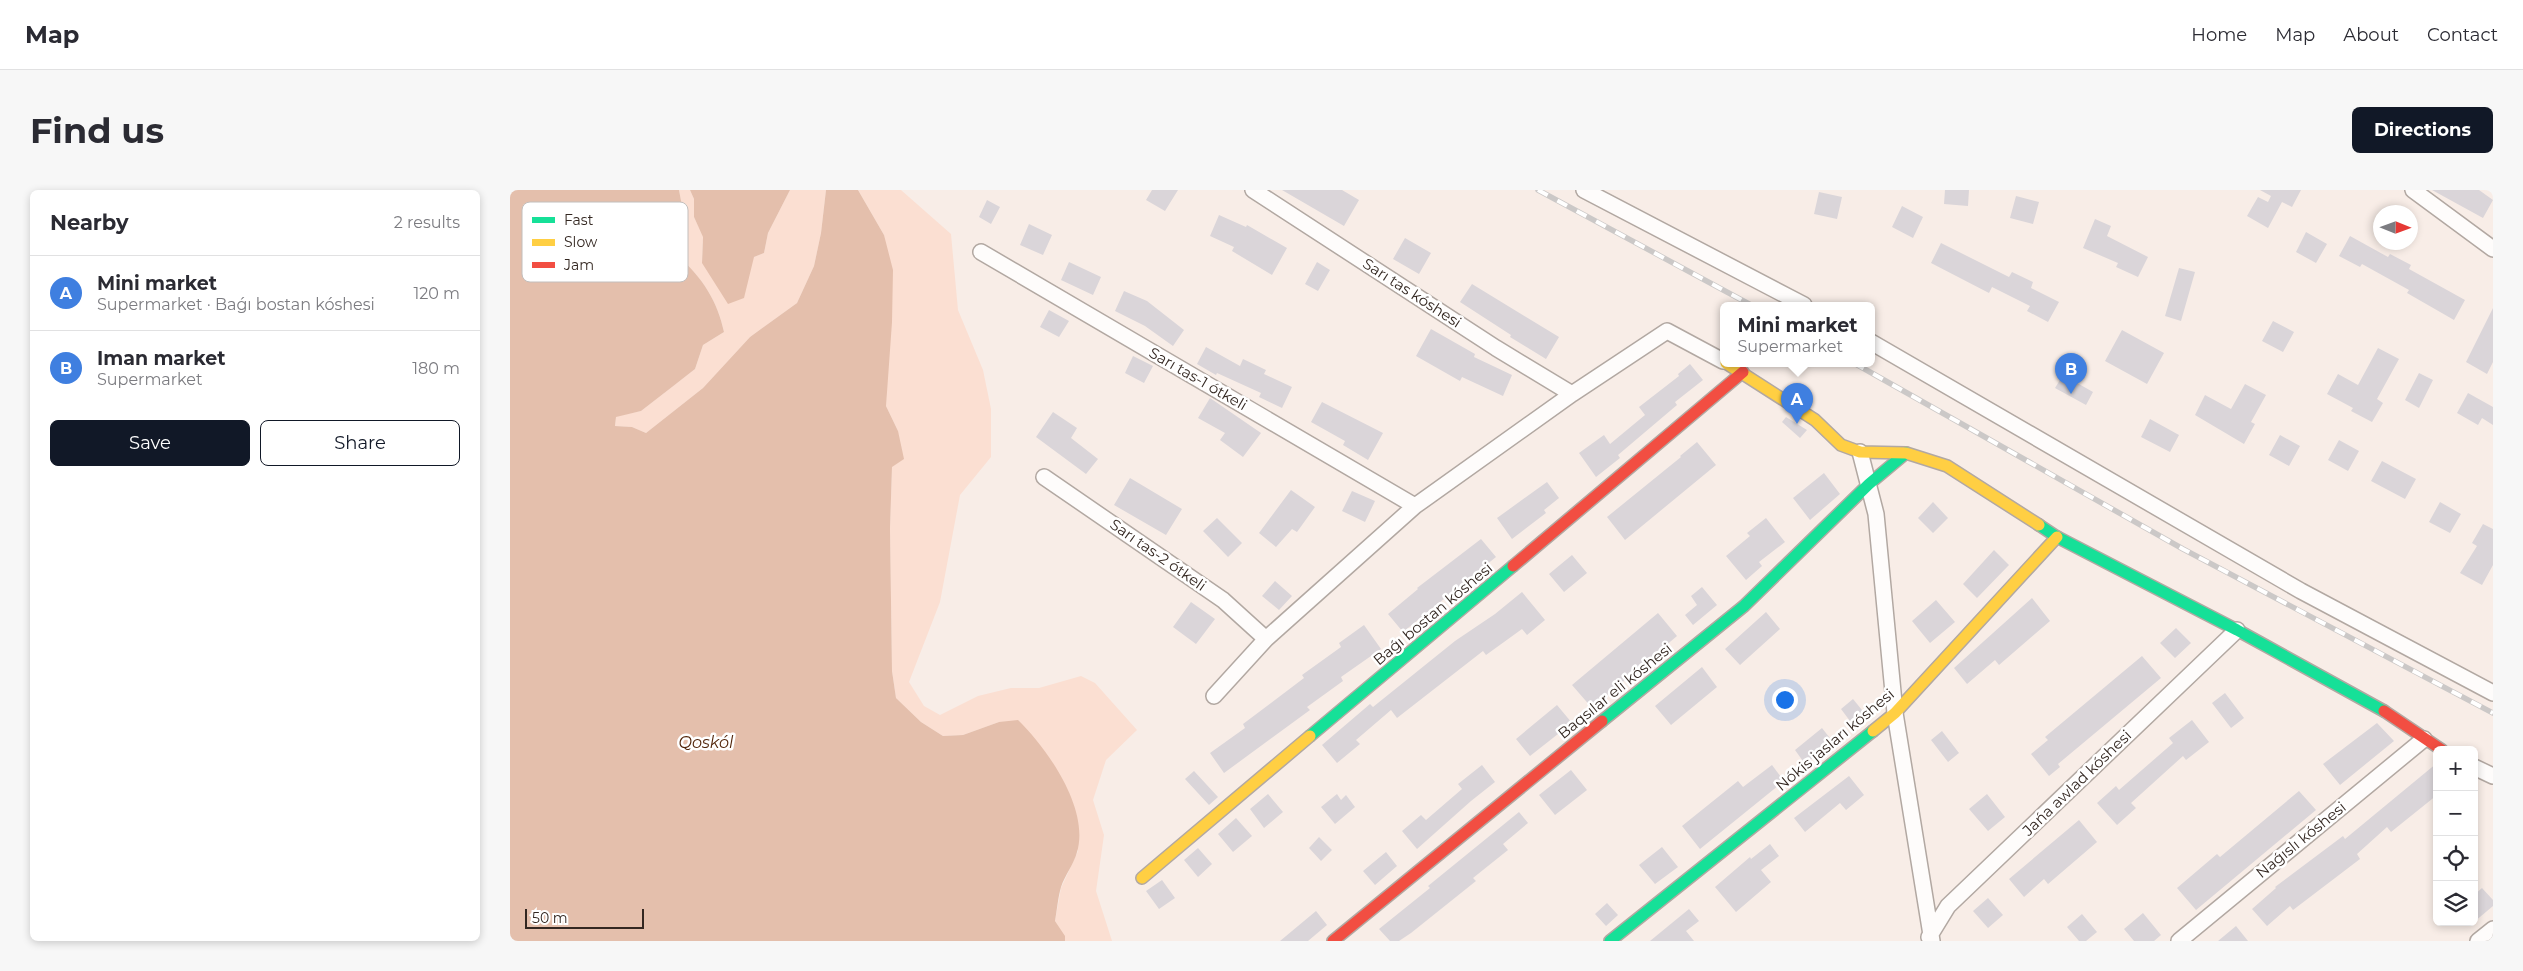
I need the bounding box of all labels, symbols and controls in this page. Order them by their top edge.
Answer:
text: Map [25,20,79,49]
text: Home [2191,24,2247,46]
text: Map [2275,24,2315,46]
text: About [2343,24,2399,46]
text: Contact [2427,24,2498,46]
button: Directions [2352,107,2493,153]
text: Find us [30,109,164,152]
legend [522,202,688,282]
north arrow [2373,205,2418,250]
text: Nearby [50,210,129,235]
text: Fast [564,211,594,229]
text: 2 results [394,213,460,232]
text: Slow [564,233,598,251]
street label: Sarı tas kóshesi [1359,254,1465,332]
text: Jam [563,256,594,274]
text: Mini market [97,272,217,295]
text: A [60,284,72,303]
text: 120 m [413,284,460,303]
text: Supermarket · Baǵı bostan kóshesi [97,295,375,314]
popup [1720,302,1875,367]
text: Mini market [1737,314,1858,337]
text: Supermarket [1737,337,1843,356]
street label: Sarı tas-1 ótkeli [1146,343,1251,414]
text: Iman market [97,347,225,370]
pin: B [2055,353,2087,394]
text: B [60,359,72,378]
text: 180 m [412,359,460,378]
text: Supermarket [97,370,203,389]
pin: A [1781,383,1813,424]
button: Save [50,420,250,466]
button: Share [260,420,460,466]
street label: Sarı tas-2 ótkeli [1106,514,1210,595]
street label: Baǵı bostan kóshesi [1369,558,1496,669]
street label: Baqsılar eli kóshesi [1554,639,1676,743]
street label: Nókis jasları kóshesi [1772,685,1898,795]
your location [1772,687,1798,713]
street label: Jańa awlad kóshesi [2018,726,2135,840]
water label: Qoskól [679,733,734,752]
map controls [2433,746,2478,926]
button: + [2433,746,2478,791]
button: − [2433,791,2478,836]
street label: Naǵıslı kóshesi [2252,797,2350,882]
button: locate [2433,836,2478,881]
button: layers [2433,881,2478,926]
scale bar [525,906,644,929]
text: 50 m [532,909,568,927]

